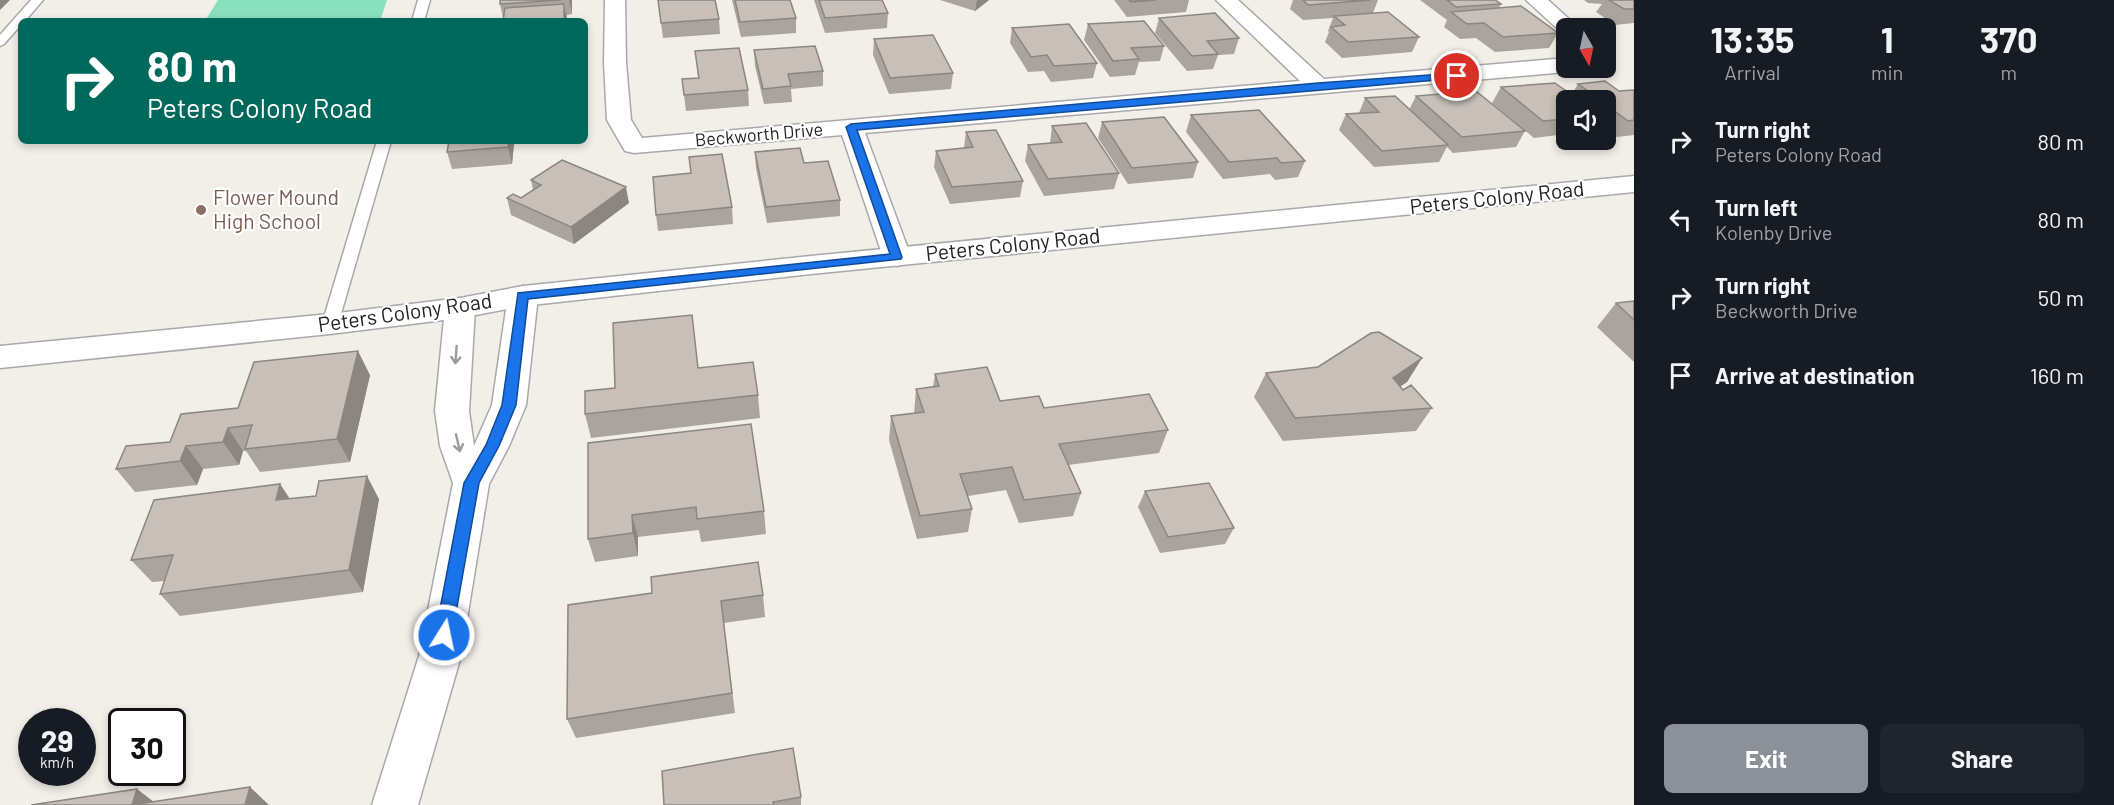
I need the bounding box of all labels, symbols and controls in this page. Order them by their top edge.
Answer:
text: 13:35 [1710,17,1795,60]
text: 1 [1881,17,1894,60]
text: 370 [1980,17,2038,60]
north arrow [1556,18,1616,78]
map controls [1556,18,1616,150]
text: 80 m [147,40,237,90]
icon: right [48,42,126,120]
pin [1431,50,1482,101]
icon: arrive [1440,59,1473,92]
text: Arrival [1725,60,1780,84]
text: min [1871,60,1903,84]
text: m [2000,60,2017,84]
button: sound [1556,90,1616,150]
text: Peters Colony Road [147,91,373,123]
text: Turn right [1715,116,1810,142]
street label: Beckworth Drive [694,117,824,151]
icon: right [1664,125,1697,158]
text: 80 m [2038,128,2084,154]
text: Peters Colony Road [1715,142,1882,166]
street label: Peters Colony Road [1408,175,1585,218]
place label: Flower Mound High School [213,184,339,233]
text: Turn left [1715,194,1798,220]
marker: Flower Mound High School [194,203,208,217]
icon: left [1664,203,1697,236]
text: 80 m [2038,206,2084,232]
text: Kolenby Drive [1715,220,1832,244]
street label: Peters Colony Road [924,222,1101,265]
text: Turn right [1715,272,1810,298]
icon: right [1664,281,1697,314]
text: 50 m [2038,284,2084,310]
street label: Peters Colony Road [316,287,493,336]
text: Beckworth Drive [1715,298,1858,322]
one-way arrow [451,344,462,364]
icon: arrive [1664,359,1697,392]
text: Arrive at destination [1715,362,1914,388]
text: 160 m [2030,362,2084,388]
one-way arrow [452,433,464,452]
position arrow [412,603,476,667]
speed limit sign: 30 [108,708,186,786]
text: 29 [41,722,73,758]
button: Exit [1664,724,1868,793]
button: Share [1880,724,2084,793]
text: km/h [40,753,74,771]

